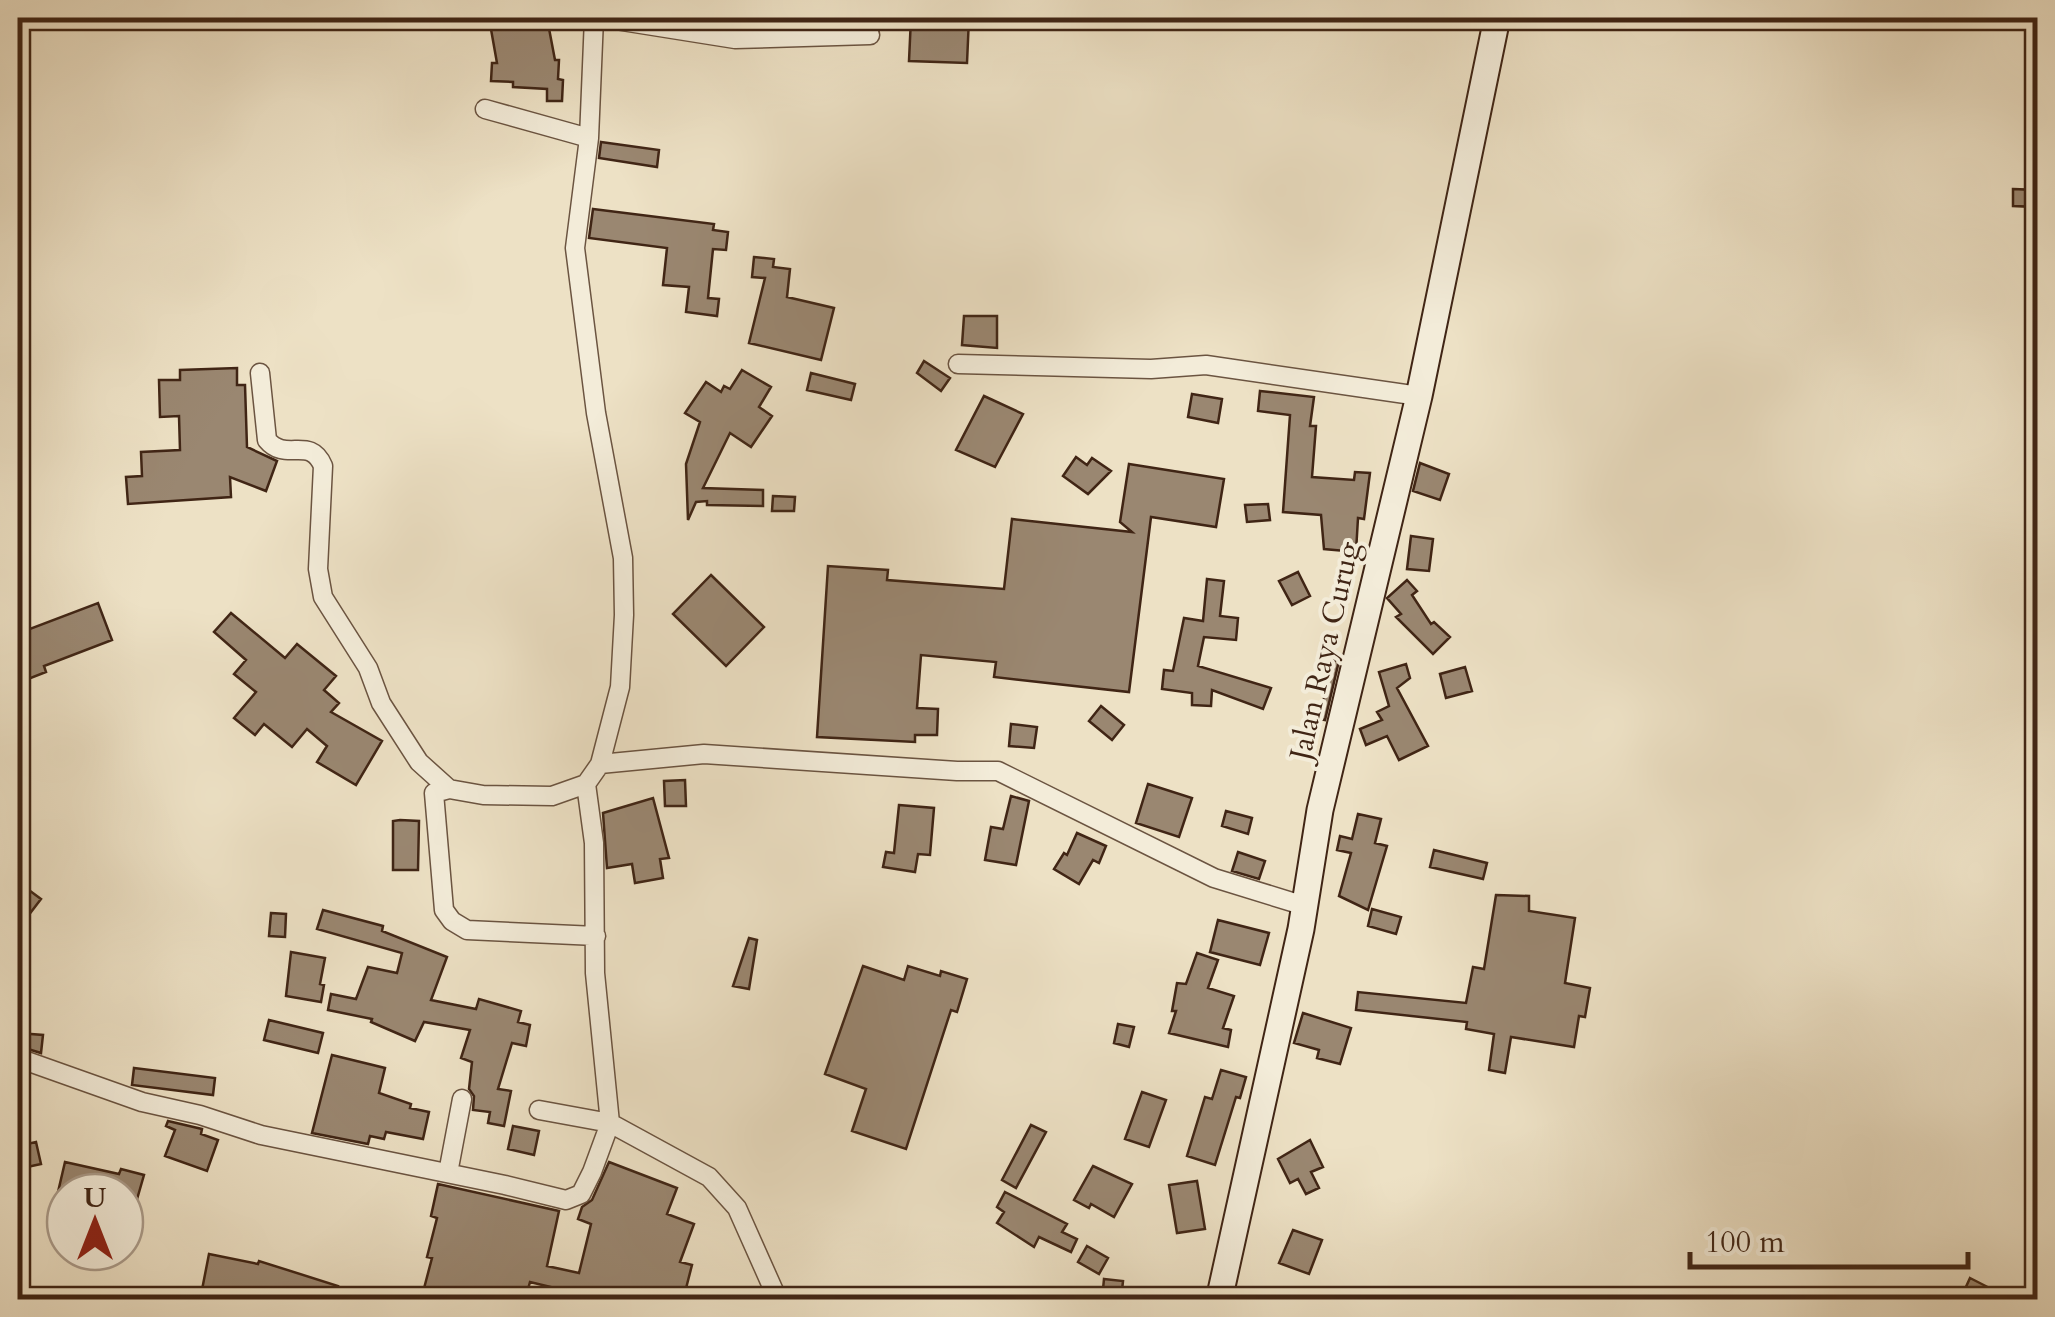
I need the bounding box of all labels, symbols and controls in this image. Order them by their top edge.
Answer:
street label: Jalan Raya Curug [1279,538,1370,768]
north arrow [45,1172,145,1272]
text: U [84,1179,107,1217]
scale bar [1690,1207,1968,1269]
text: 100 m [1705,1222,1785,1263]

